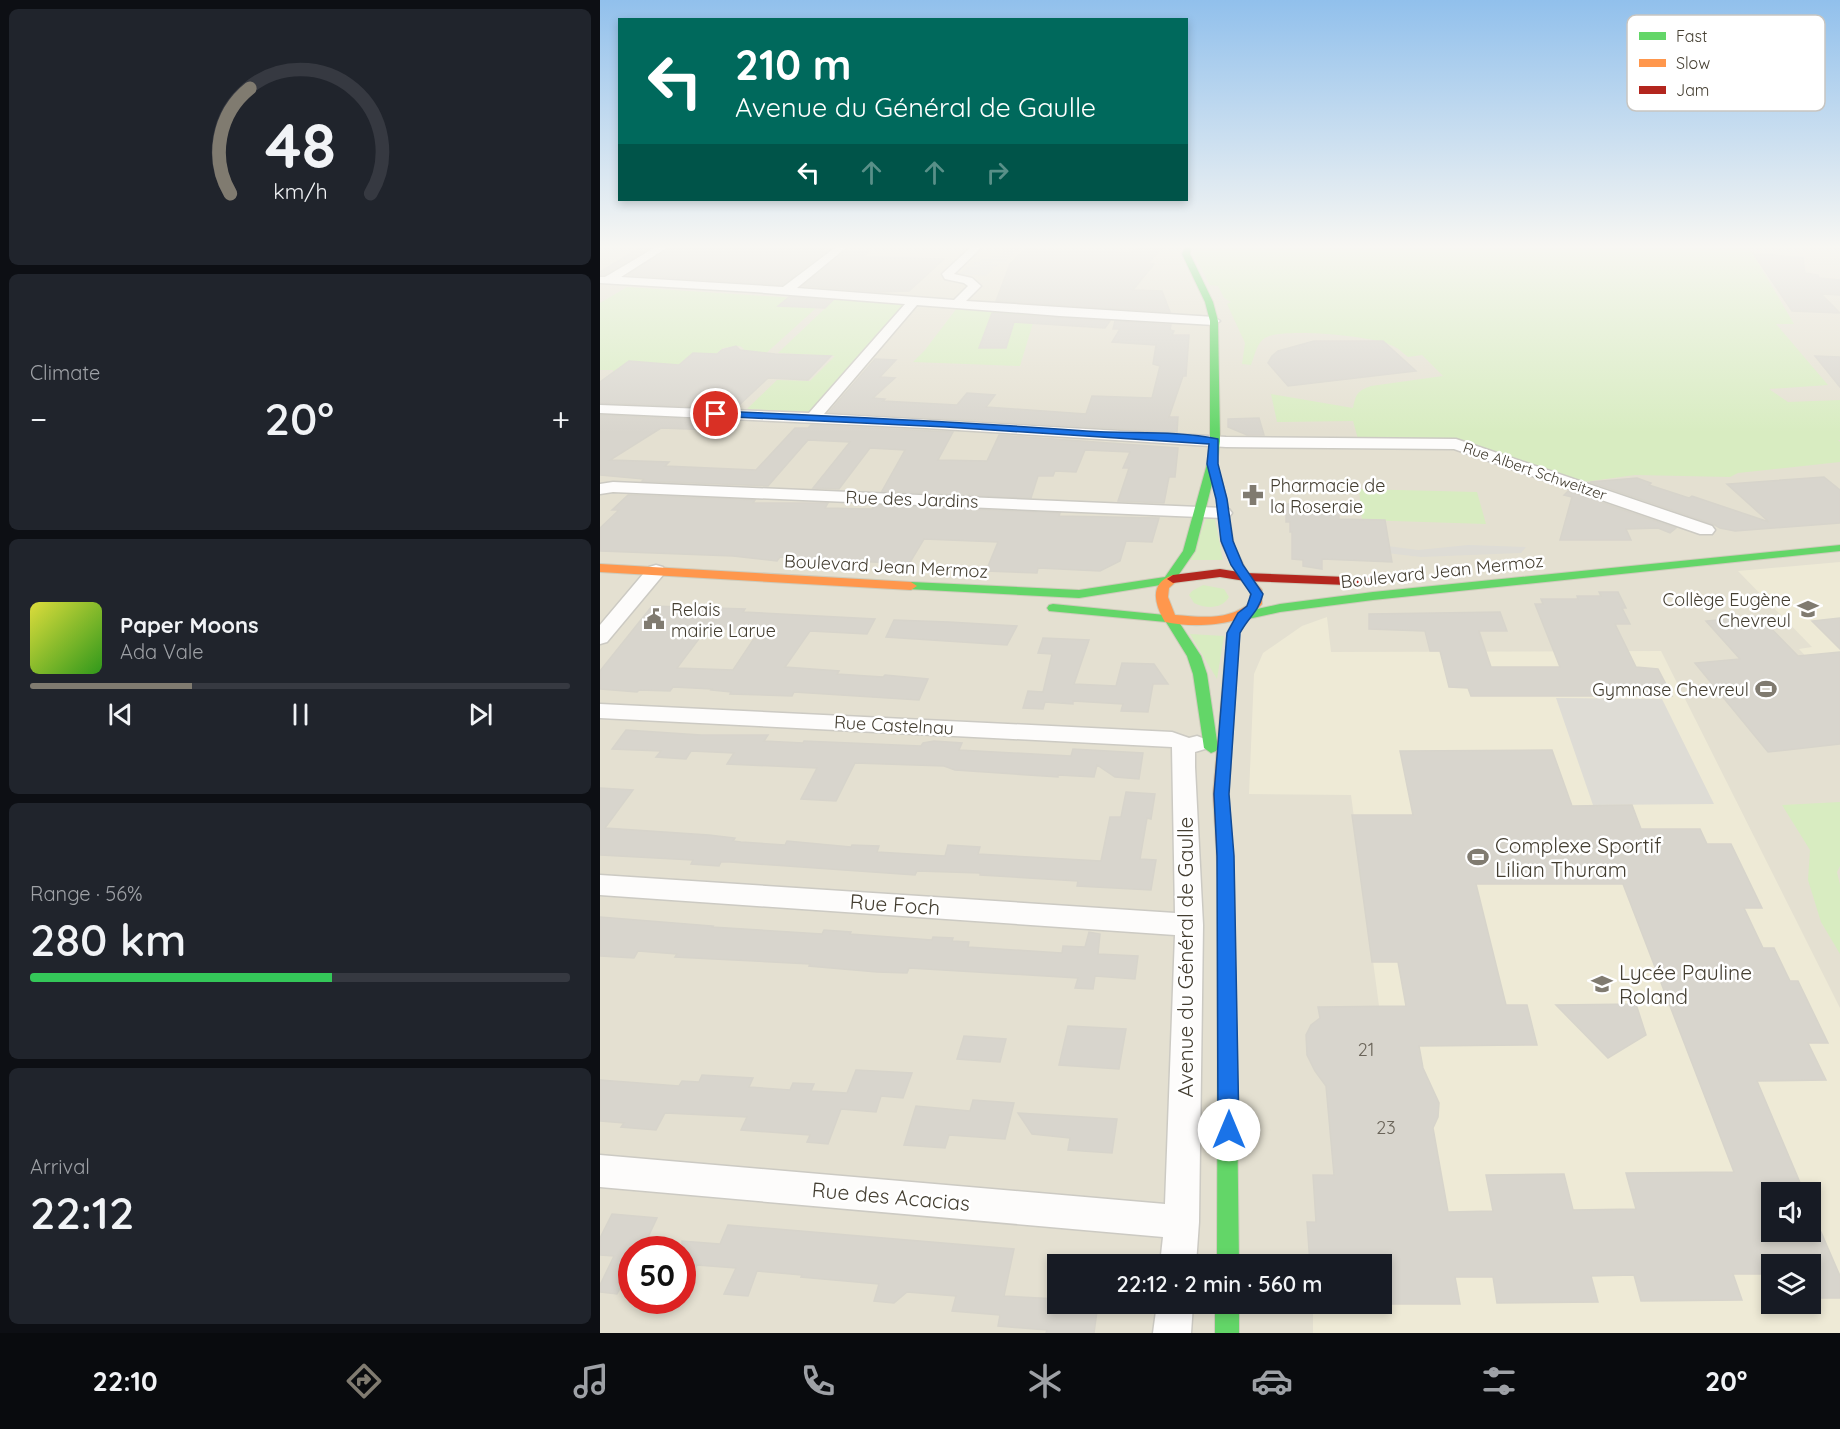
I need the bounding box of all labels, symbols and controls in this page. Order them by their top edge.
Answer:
legend [1627,15,1825,111]
text: Fast [1676,26,1707,46]
text: 210 m [735,38,852,91]
icon: left [636,42,714,120]
text: Slow [1676,53,1710,73]
text: Jam [1676,80,1709,100]
text: Avenue du Général de Gaulle [735,90,1096,124]
text: 48 [265,106,335,184]
icon: left [792,156,825,189]
icon: ahead [855,156,888,189]
icon: ahead [918,156,951,189]
icon: right [981,156,1014,189]
text: km/h [273,178,327,204]
text: Climate [30,360,100,385]
pin [690,388,741,439]
text: 20° [265,390,334,446]
icon: arrive [699,397,732,430]
text: − [30,398,47,439]
text: + [551,398,570,439]
street label: Rue Albert Schweitzer [1461,437,1610,505]
place label: Pharmacie de la Roseraie [1270,474,1385,518]
pharmacy icon: Pharmacie de la Roseraie [1241,483,1265,507]
street label: Rue des Jardins [845,485,979,513]
street label: Boulevard Jean Mermoz [783,549,989,583]
street label: Boulevard Jean Mermoz [1339,549,1545,593]
place label: Collège Eugène Chevreul [1663,588,1791,632]
school or university icon: Collège Eugène Chevreul [1796,597,1820,621]
place label: Relais mairie Larue [671,598,776,642]
public building icon: Relais mairie Larue [642,607,666,631]
text: Paper Moons [120,611,259,639]
text: Ada Vale [120,639,204,664]
sports icon: Gymnase Chevreul [1754,677,1778,701]
place label: Gymnase Chevreul [1592,678,1749,701]
icon: previous [104,698,137,731]
icon: pause [284,698,317,731]
icon: next [464,698,497,731]
street label: Rue Castelnau [833,710,955,740]
street label: Avenue du Général de Gaulle [1172,817,1198,1097]
place label: Complexe Sportif Lilian Thuram [1495,832,1662,882]
sports icon: Complexe Sportif Lilian Thuram [1466,845,1490,869]
text: Range · 56% [30,881,143,906]
street label: Rue Foch [849,888,941,920]
text: 280 km [30,911,186,967]
place label: Lycée Pauline Roland [1619,959,1752,1009]
school or university icon: Lycée Pauline Roland [1590,972,1614,996]
house number: 21 [1358,1038,1374,1061]
position arrow [1197,1098,1261,1162]
house number: 23 [1376,1116,1396,1139]
text: Arrival [30,1154,90,1179]
street label: Rue des Acacias [811,1176,971,1216]
map controls [1761,1182,1821,1314]
button: sound [1761,1182,1821,1242]
text: 22:12 [30,1184,134,1240]
speed limit sign: 50 [618,1236,696,1314]
button: layers [1761,1254,1821,1314]
text: 22:12 · 2 min · 560 m [1117,1270,1322,1298]
icon: directions [343,1360,385,1402]
icon: music [570,1360,612,1402]
icon: phone [797,1360,839,1402]
icon: climate [1024,1360,1066,1402]
icon: car [1251,1360,1293,1402]
icon: filters [1478,1360,1520,1402]
text: 22:10 [93,1364,158,1398]
text: 20° [1705,1364,1747,1398]

